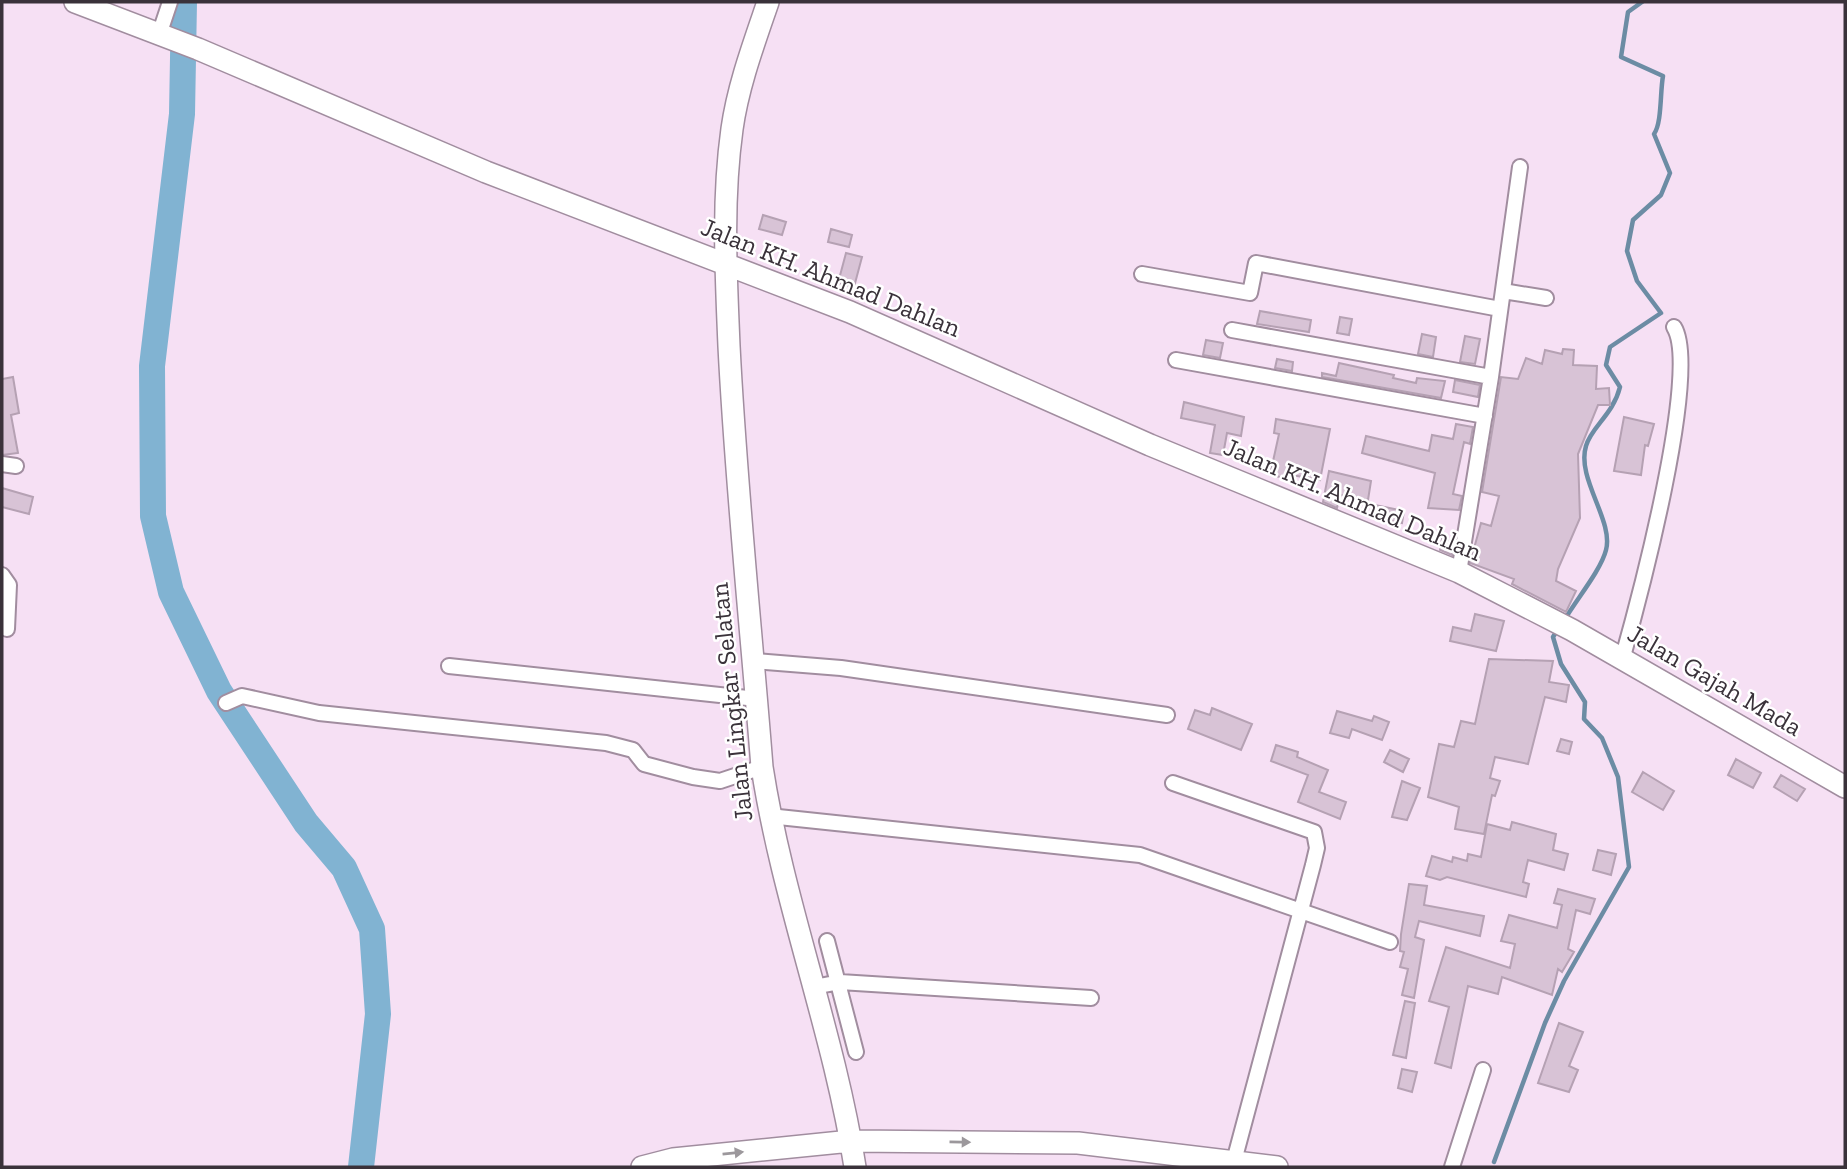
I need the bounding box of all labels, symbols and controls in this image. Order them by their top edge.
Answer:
street label: Jalan KH. Ahmad Dahlan [697,210,966,344]
street label: Jalan KH. Ahmad Dahlan [1219,430,1487,568]
street label: Jalan Lingkar Selatan [703,581,759,823]
street label: Jalan Gajah Mada [1622,617,1808,743]
one-way arrow [950,1136,972,1148]
one-way arrow [723,1147,745,1158]

